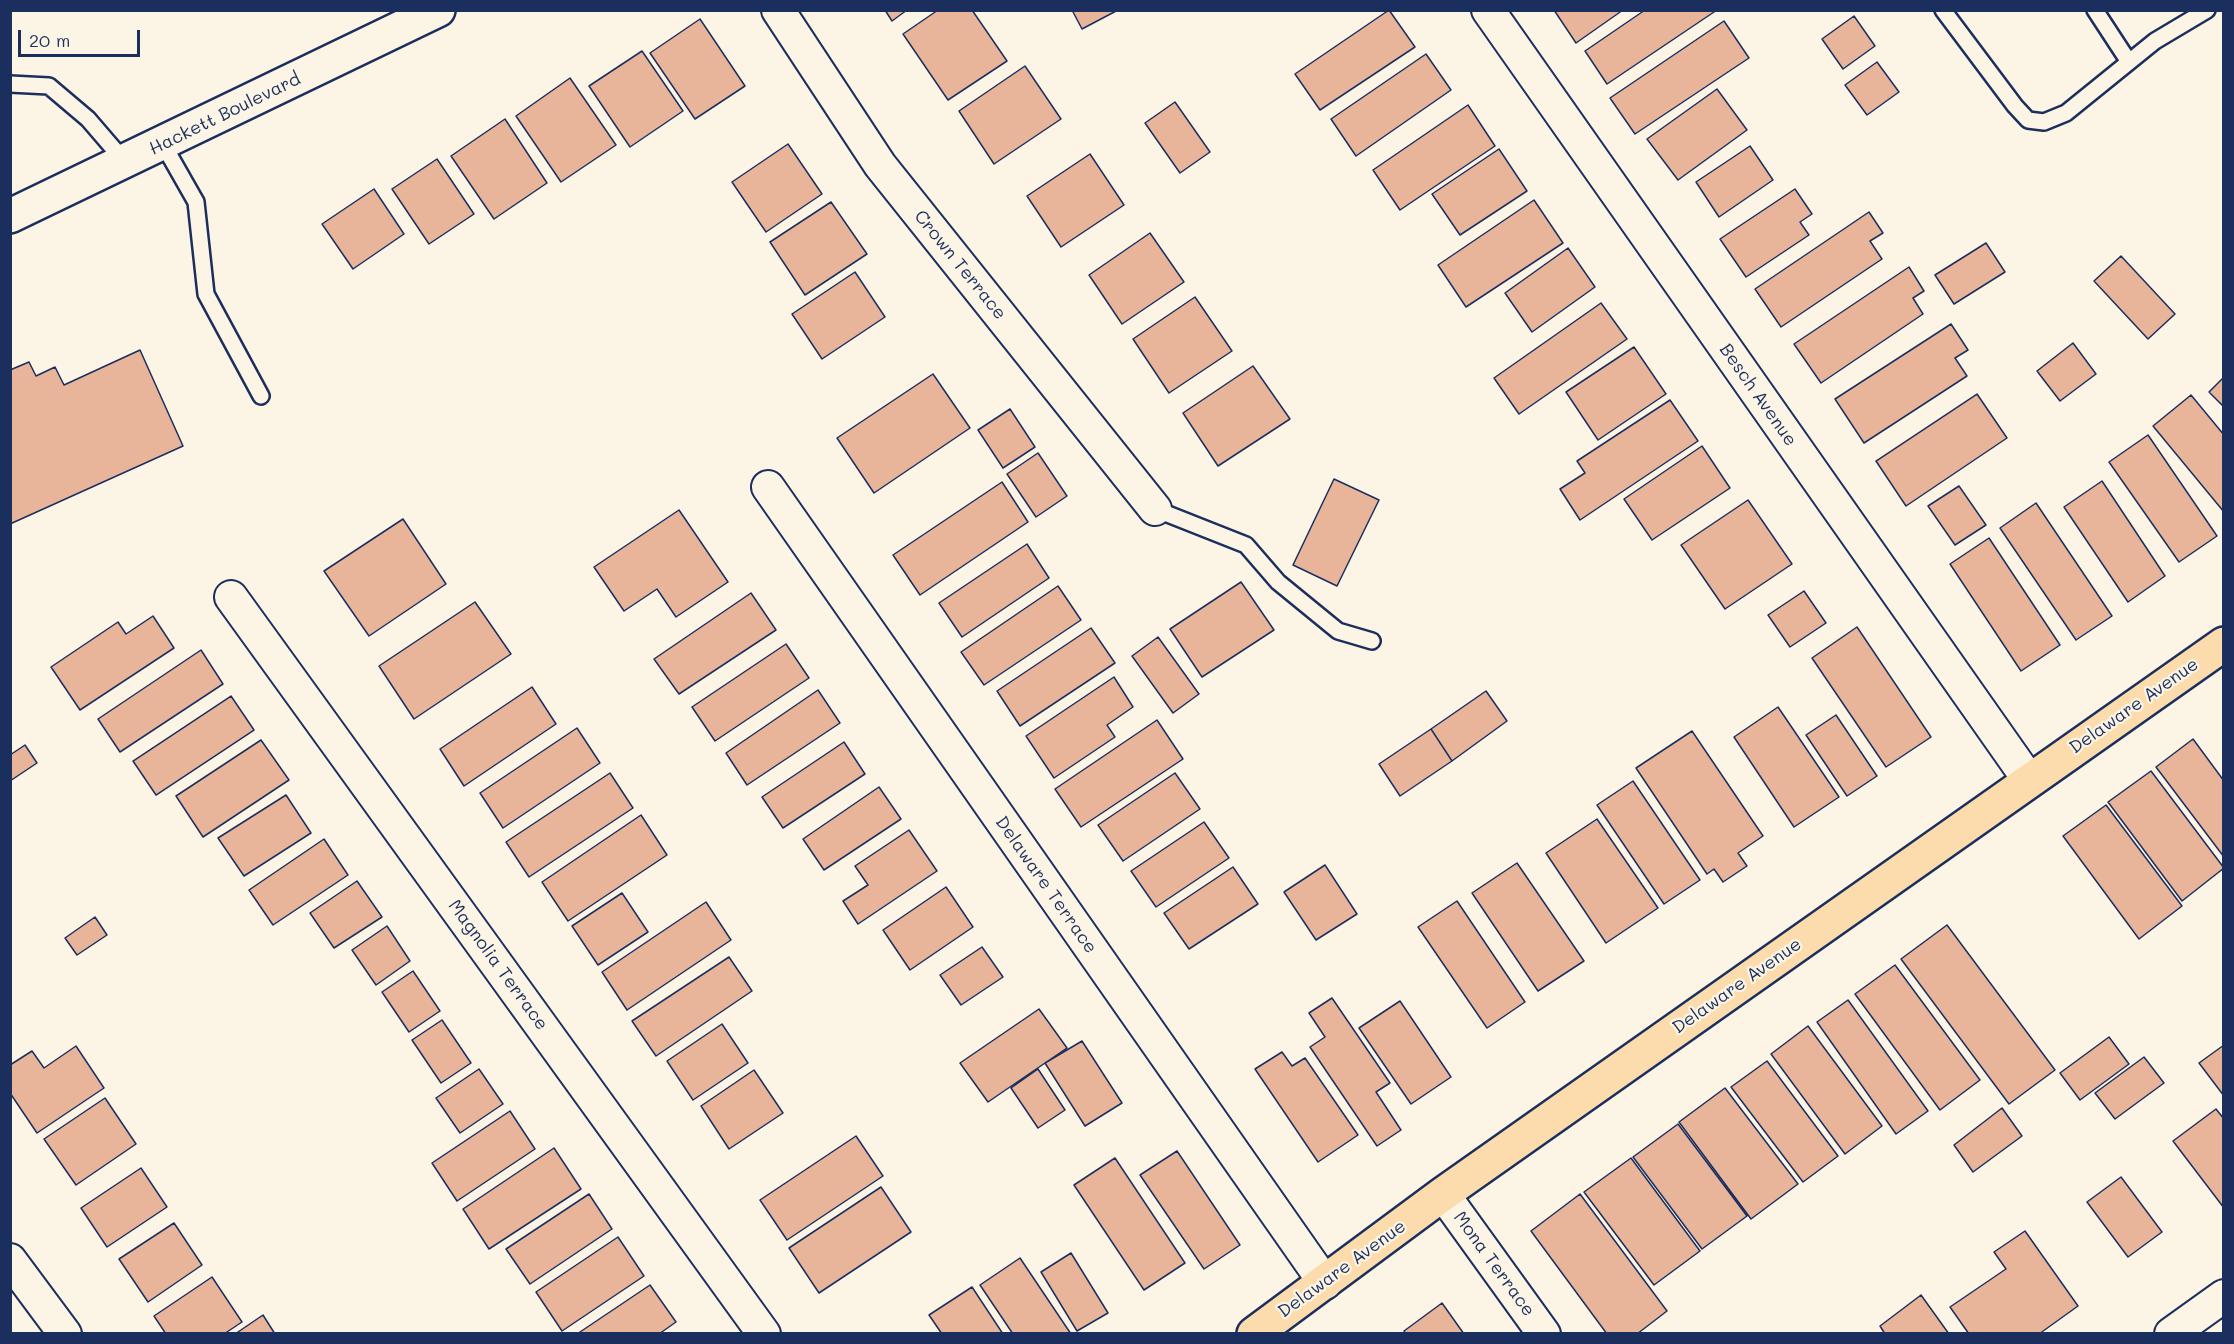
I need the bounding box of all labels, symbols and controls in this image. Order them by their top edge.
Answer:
scale bar [21,18,142,56]
text: 20 m [29,28,70,52]
street label: Hackett Boulevard [146,68,304,160]
street label: Crown Terrace [909,206,1011,324]
street label: Besch Avenue [1715,340,1801,450]
street label: Delaware Avenue [2065,653,2203,759]
street label: Delaware Terrace [991,812,1101,958]
street label: Magnolia Terrace [443,896,553,1034]
street label: Delaware Avenue [1668,933,1806,1039]
street label: Mona Terrace [1449,1207,1539,1321]
street label: Delaware Avenue [1274,1215,1410,1323]

